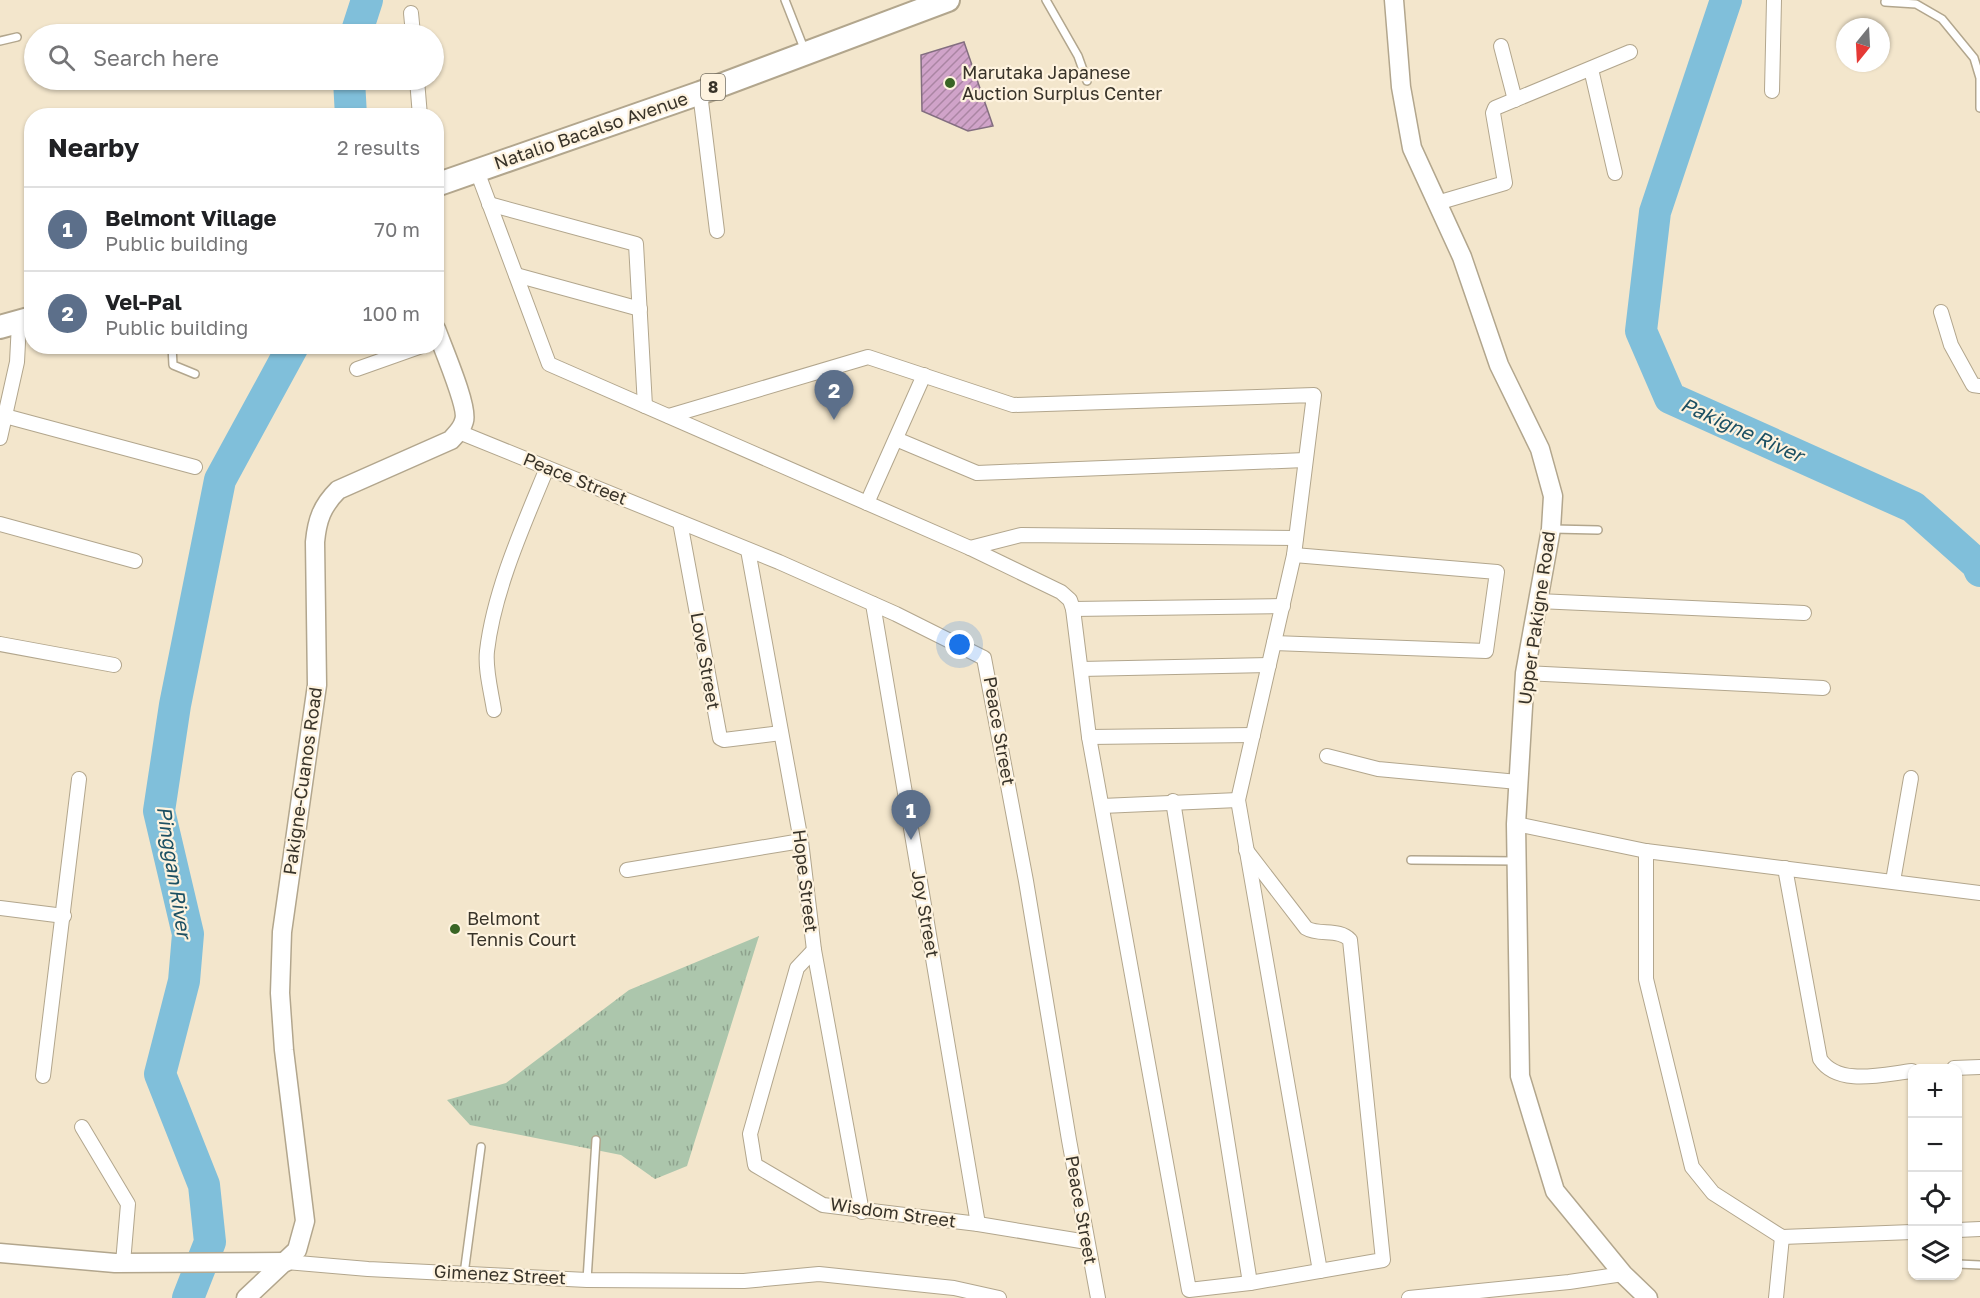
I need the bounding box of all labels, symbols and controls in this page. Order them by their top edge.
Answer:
north arrow [1836,18,1890,72]
search box [24,24,444,90]
icon: search [45,41,78,74]
text: Search here [93,44,219,71]
place label: Marutaka Japanese Auction Surplus Center [962,61,1162,104]
road number: 8 [701,74,725,100]
marker: Marutaka Japanese Auction Surplus Center [943,76,957,90]
street label: Natalio Bacalso Avenue [491,87,690,174]
text: Nearby [48,132,139,163]
text: 2 results [337,135,420,159]
text: Belmont Village [105,204,277,231]
text: 1 [62,217,73,241]
text: 70 m [374,217,420,241]
text: Public building [105,231,248,255]
text: Vel-Pal [105,288,182,315]
text: 2 [61,301,74,325]
text: 100 m [363,301,420,325]
text: Public building [105,315,248,339]
pin: 2 [814,370,854,420]
water label: Pakigne River [1677,391,1810,469]
street label: Peace Street [520,447,631,509]
street label: Upper Pakigne Road [1513,530,1559,706]
street label: Love Street [687,610,725,711]
your location [945,630,974,659]
street label: Peace Street [980,675,1020,787]
street label: Pakigne-Cuanos Road [278,685,326,876]
pin: 1 [892,790,930,840]
water label: Pinggan River [152,804,198,943]
street label: Hope Street [789,828,823,934]
street label: Joy Street [907,868,944,959]
place label: Belmont Tennis Court [467,907,577,950]
marker: Belmont Tennis Court [448,922,462,936]
map controls [1908,1064,1962,1280]
button: + [1908,1064,1962,1118]
button: − [1908,1118,1962,1172]
street label: Peace Street [1062,1154,1102,1266]
button: locate [1908,1172,1962,1226]
street label: Wisdom Street [829,1192,958,1232]
button: layers [1908,1226,1962,1280]
street label: Gimenez Street [433,1260,567,1288]

